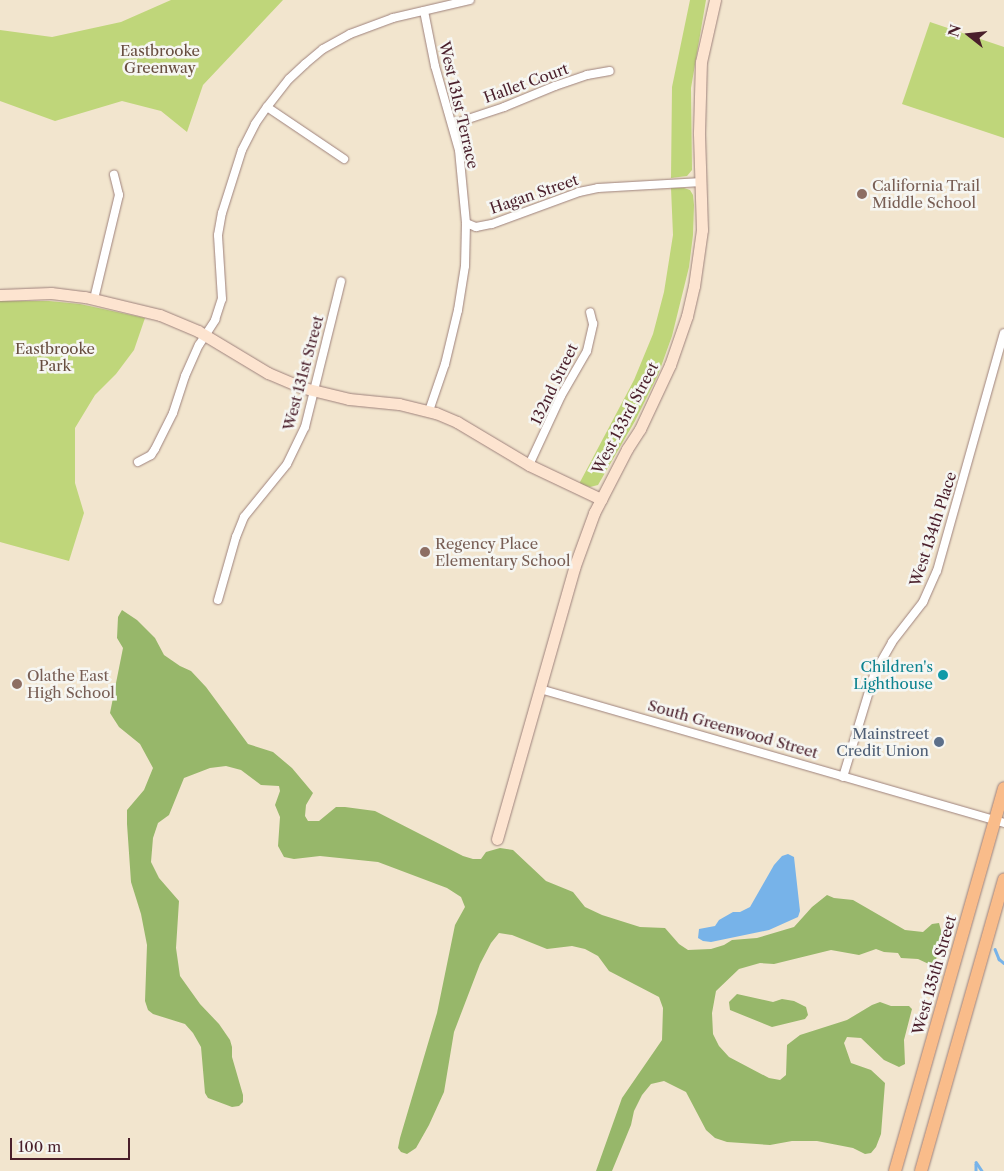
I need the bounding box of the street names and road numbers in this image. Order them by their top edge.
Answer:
street label: West 131st Terrace [436,39,482,171]
street label: Hallet Court [481,59,571,107]
street label: Hagan Street [487,170,581,218]
street label: West 131st Street [279,313,327,433]
street label: 132nd Street [527,340,581,428]
street label: West 133rd Street [588,359,662,477]
street label: West 134th Place [906,469,960,589]
street label: South Greenwood Street [646,696,820,762]
street label: West 135th Street [908,913,960,1037]

